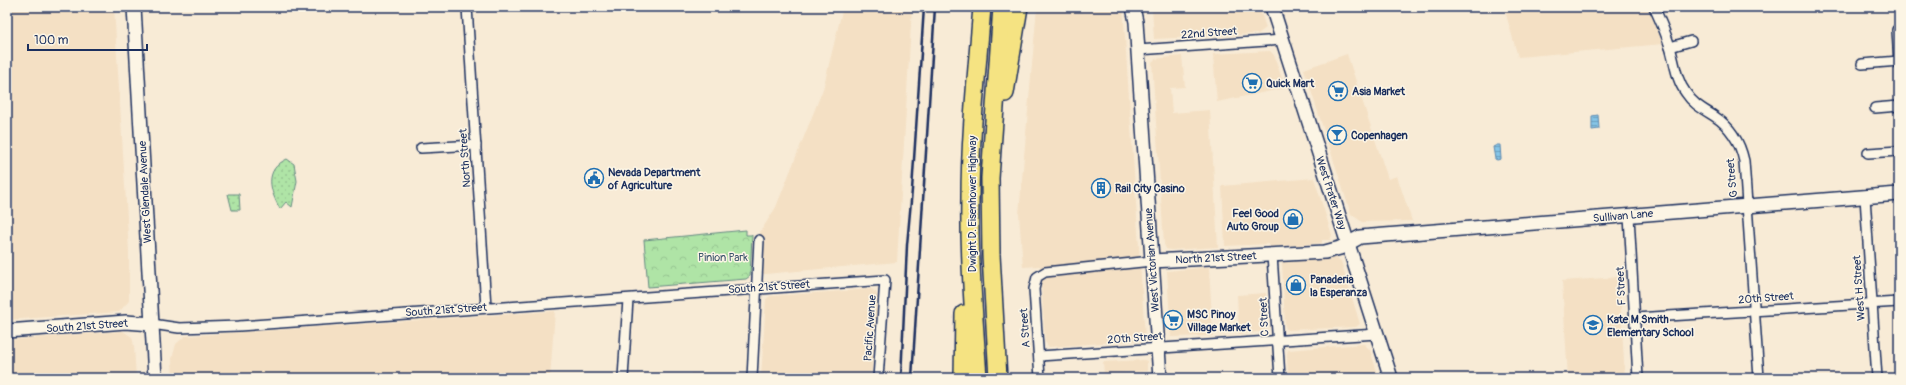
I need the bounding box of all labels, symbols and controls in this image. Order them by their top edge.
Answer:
street label: 22nd Street [1181,25,1238,41]
scale bar [28,26,147,52]
text: 100 m [34,33,69,48]
supermarket icon: Quick Mart [1241,72,1263,94]
place label: Quick Mart [1266,77,1315,90]
supermarket icon: Asia Market [1327,80,1349,102]
place label: Asia Market [1352,85,1405,98]
bar icon: Copenhagen [1326,124,1348,146]
street label: North Street [456,128,474,188]
place label: Copenhagen [1351,129,1408,142]
street label: Dwight D. Eisenhower Highway [966,135,979,272]
street label: West Glendale Avenue [136,140,154,244]
street label: West Prater Way [1313,155,1349,232]
street label: G Street [1724,157,1740,198]
place label: Nevada Department of Agriculture [607,166,701,192]
public building icon: Nevada Department of Agriculture [583,167,605,189]
building icon: Rail City Casino [1090,177,1112,199]
place label: Rail City Casino [1115,182,1185,195]
street label: West Victorian Avenue [1142,207,1162,312]
place label: Feel Good Auto Group [1226,207,1279,233]
street label: Sullivan Lane [1592,207,1654,225]
shop icon: Feel Good Auto Group [1282,208,1304,230]
street label: North 21st Street [1175,249,1257,267]
park label: Pinion Park [698,251,748,264]
street label: West H Street [1850,254,1868,321]
street label: F Street [1613,266,1629,306]
place label: Panaderia la Esperanza [1310,273,1367,299]
shop icon: Panaderia la Esperanza [1285,274,1307,296]
street label: South 21st Street [728,278,811,296]
street label: 20th Street [1738,290,1795,306]
street label: Pacific Avenue [861,294,879,362]
street label: C Street [1256,297,1272,337]
street label: South 21st Street [405,301,488,319]
street label: A Street [1017,307,1033,348]
place label: MSC Pinoy Village Market [1187,308,1251,334]
supermarket icon: MSC Pinoy Village Market [1162,309,1184,331]
place label: Kate M Smith Elementary School [1607,313,1694,339]
school or university icon: Kate M Smith Elementary School [1582,314,1604,336]
street label: South 21st Street [46,317,129,335]
street label: 20th Street [1107,330,1164,346]

